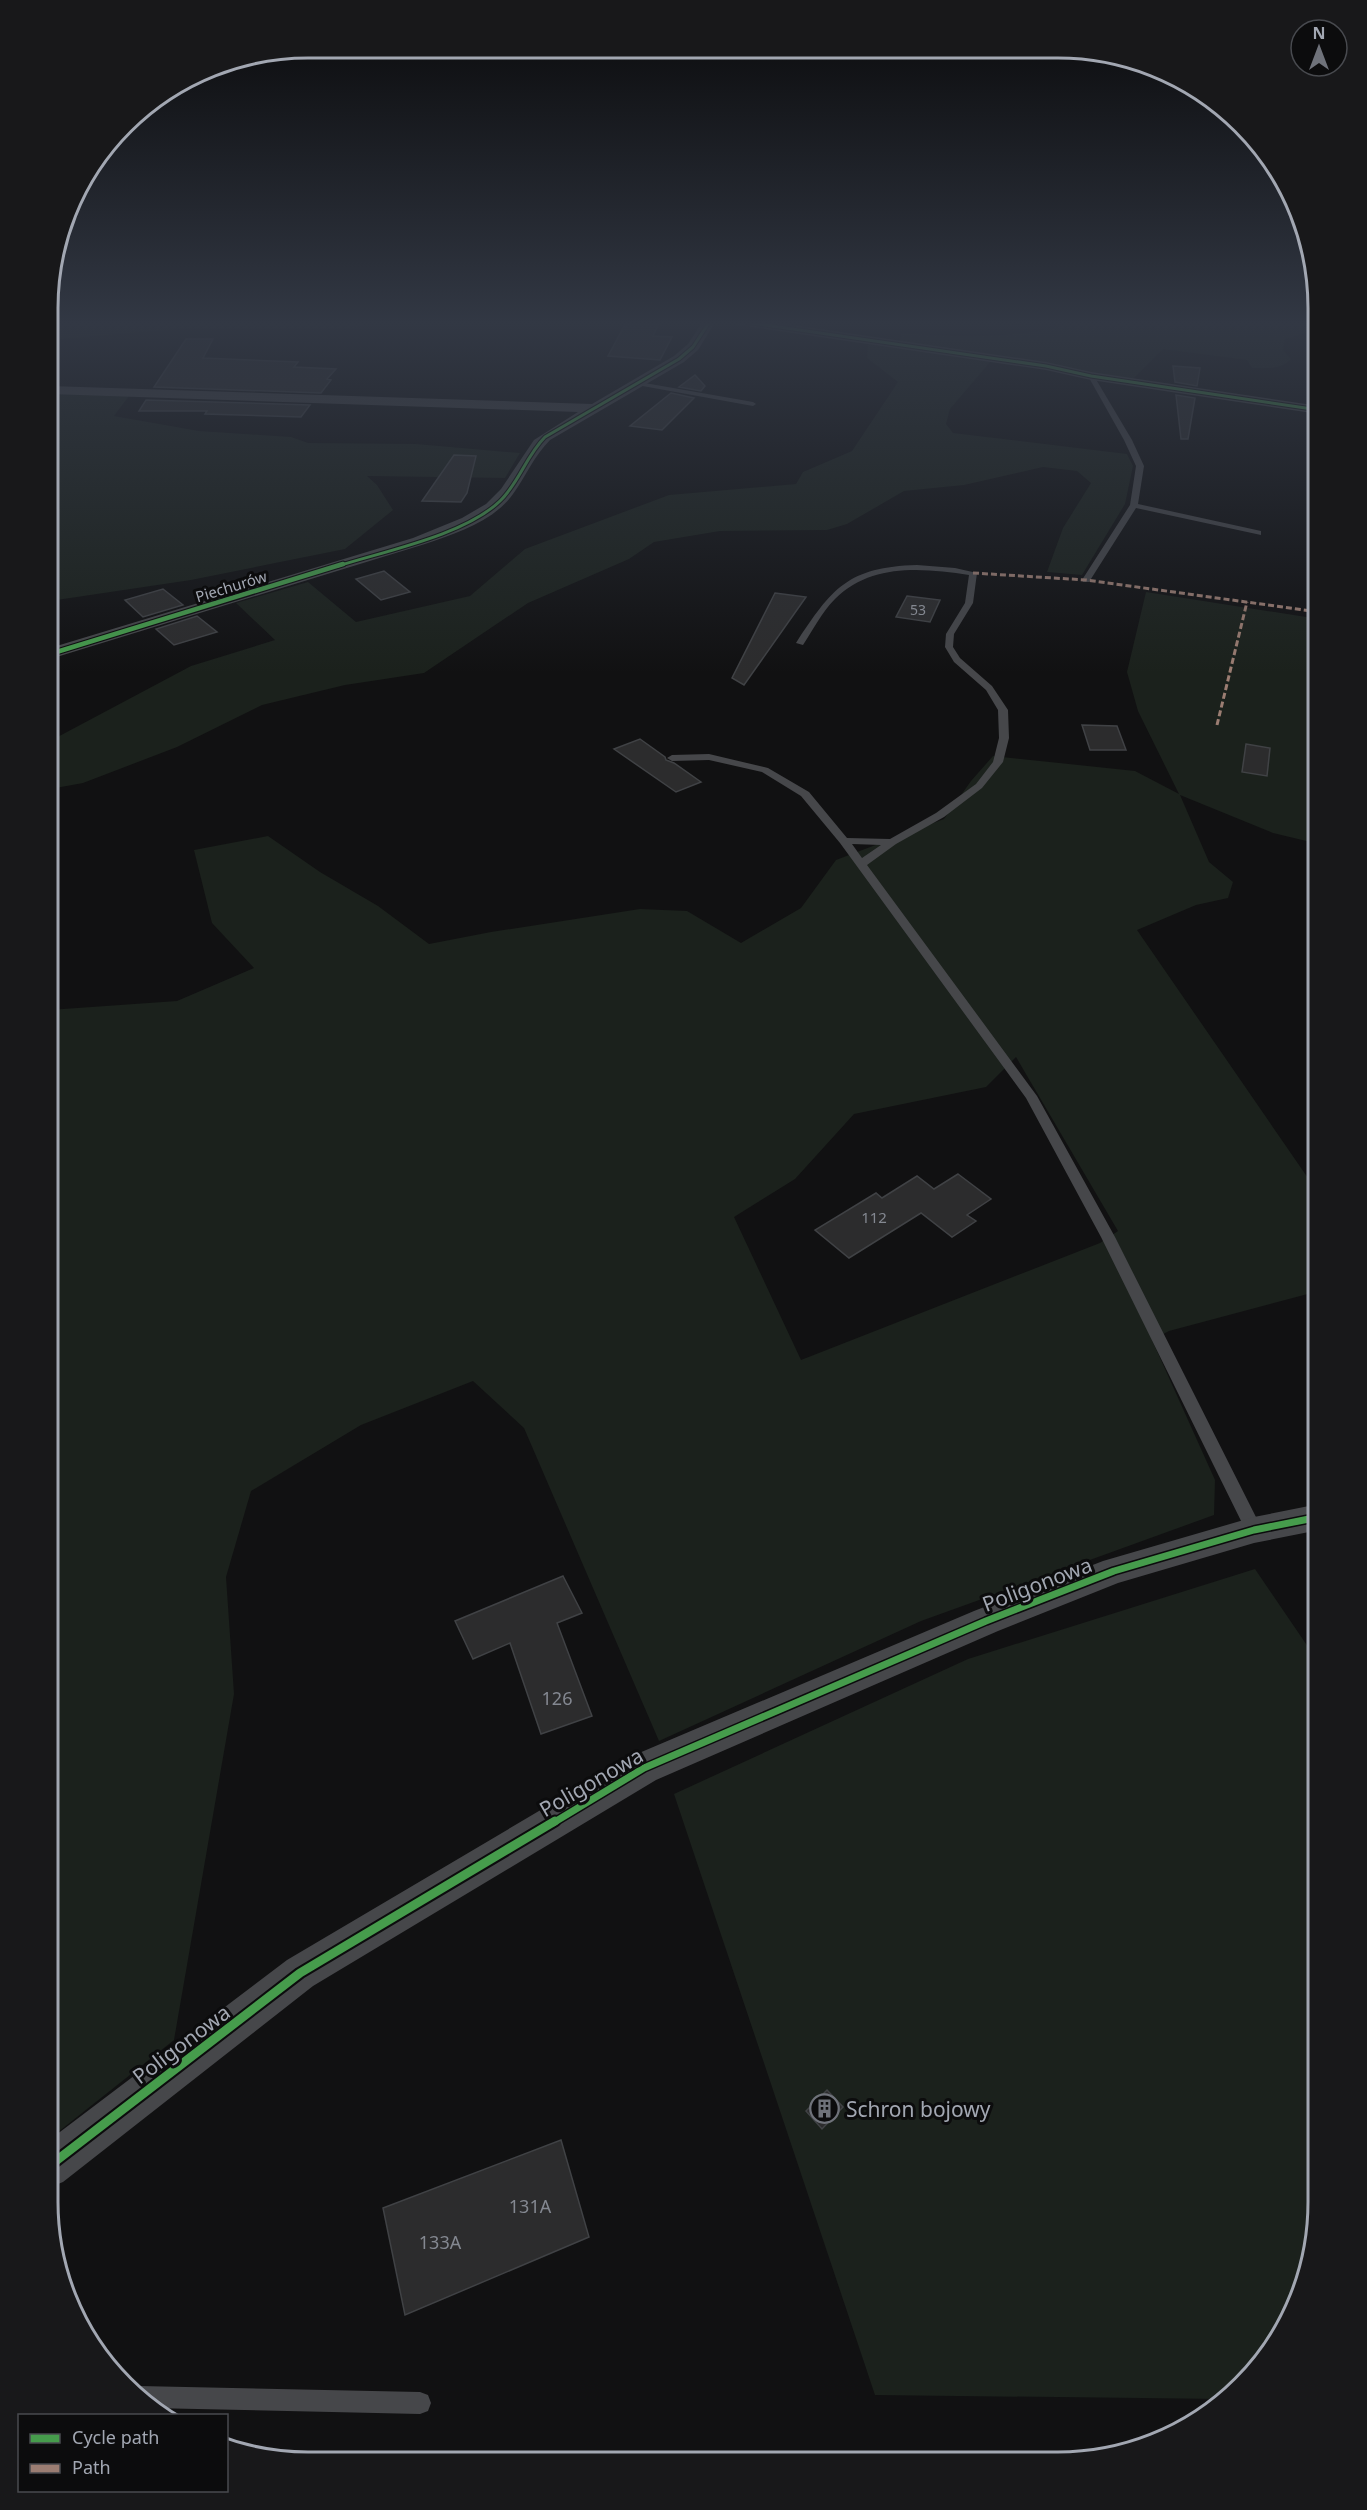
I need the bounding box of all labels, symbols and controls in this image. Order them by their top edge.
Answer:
north arrow [1289,18,1349,78]
text: N [1312,22,1326,44]
street label: Piechurów [193,566,269,606]
house number: 53 [910,600,926,619]
house number: 112 [861,1207,887,1227]
street label: Poligonowa [978,1550,1096,1618]
house number: 126 [542,1686,572,1710]
street label: Poligonowa [534,1741,648,1823]
street label: Poligonowa [126,1998,236,2090]
building icon: Schron bojowy [809,2093,841,2125]
place label: Schron bojowy [846,2095,991,2123]
house number: 131A [509,2194,552,2218]
house number: 133A [419,2230,462,2254]
legend [18,2414,228,2492]
text: Cycle path [72,2425,159,2449]
text: Path [72,2455,111,2479]

